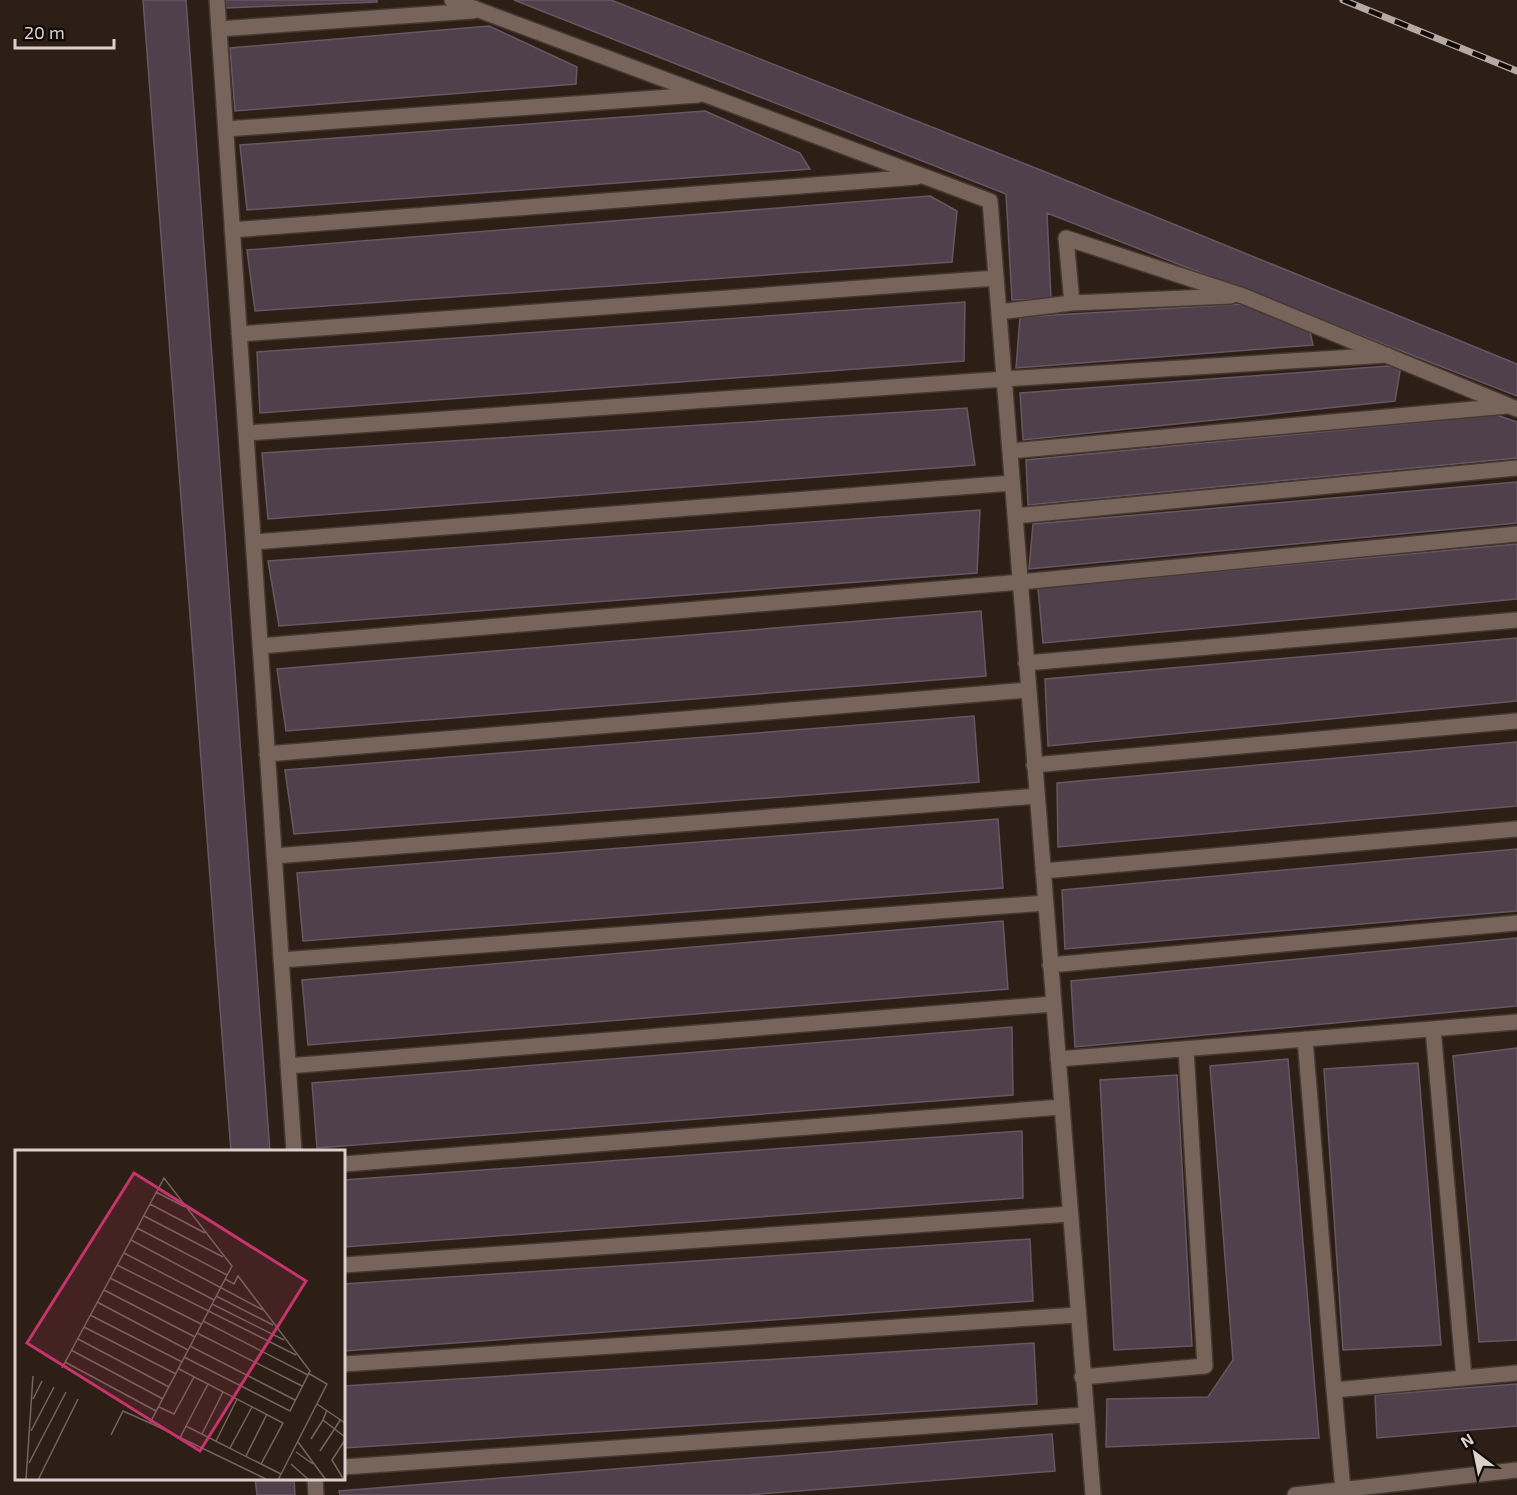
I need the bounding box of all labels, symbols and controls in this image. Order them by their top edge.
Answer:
scale bar [15,12,114,50]
text: 20 m [24,21,65,43]
inset map [15,1150,345,1480]
north arrow [1445,1423,1505,1483]
text: N [1457,1429,1477,1451]

